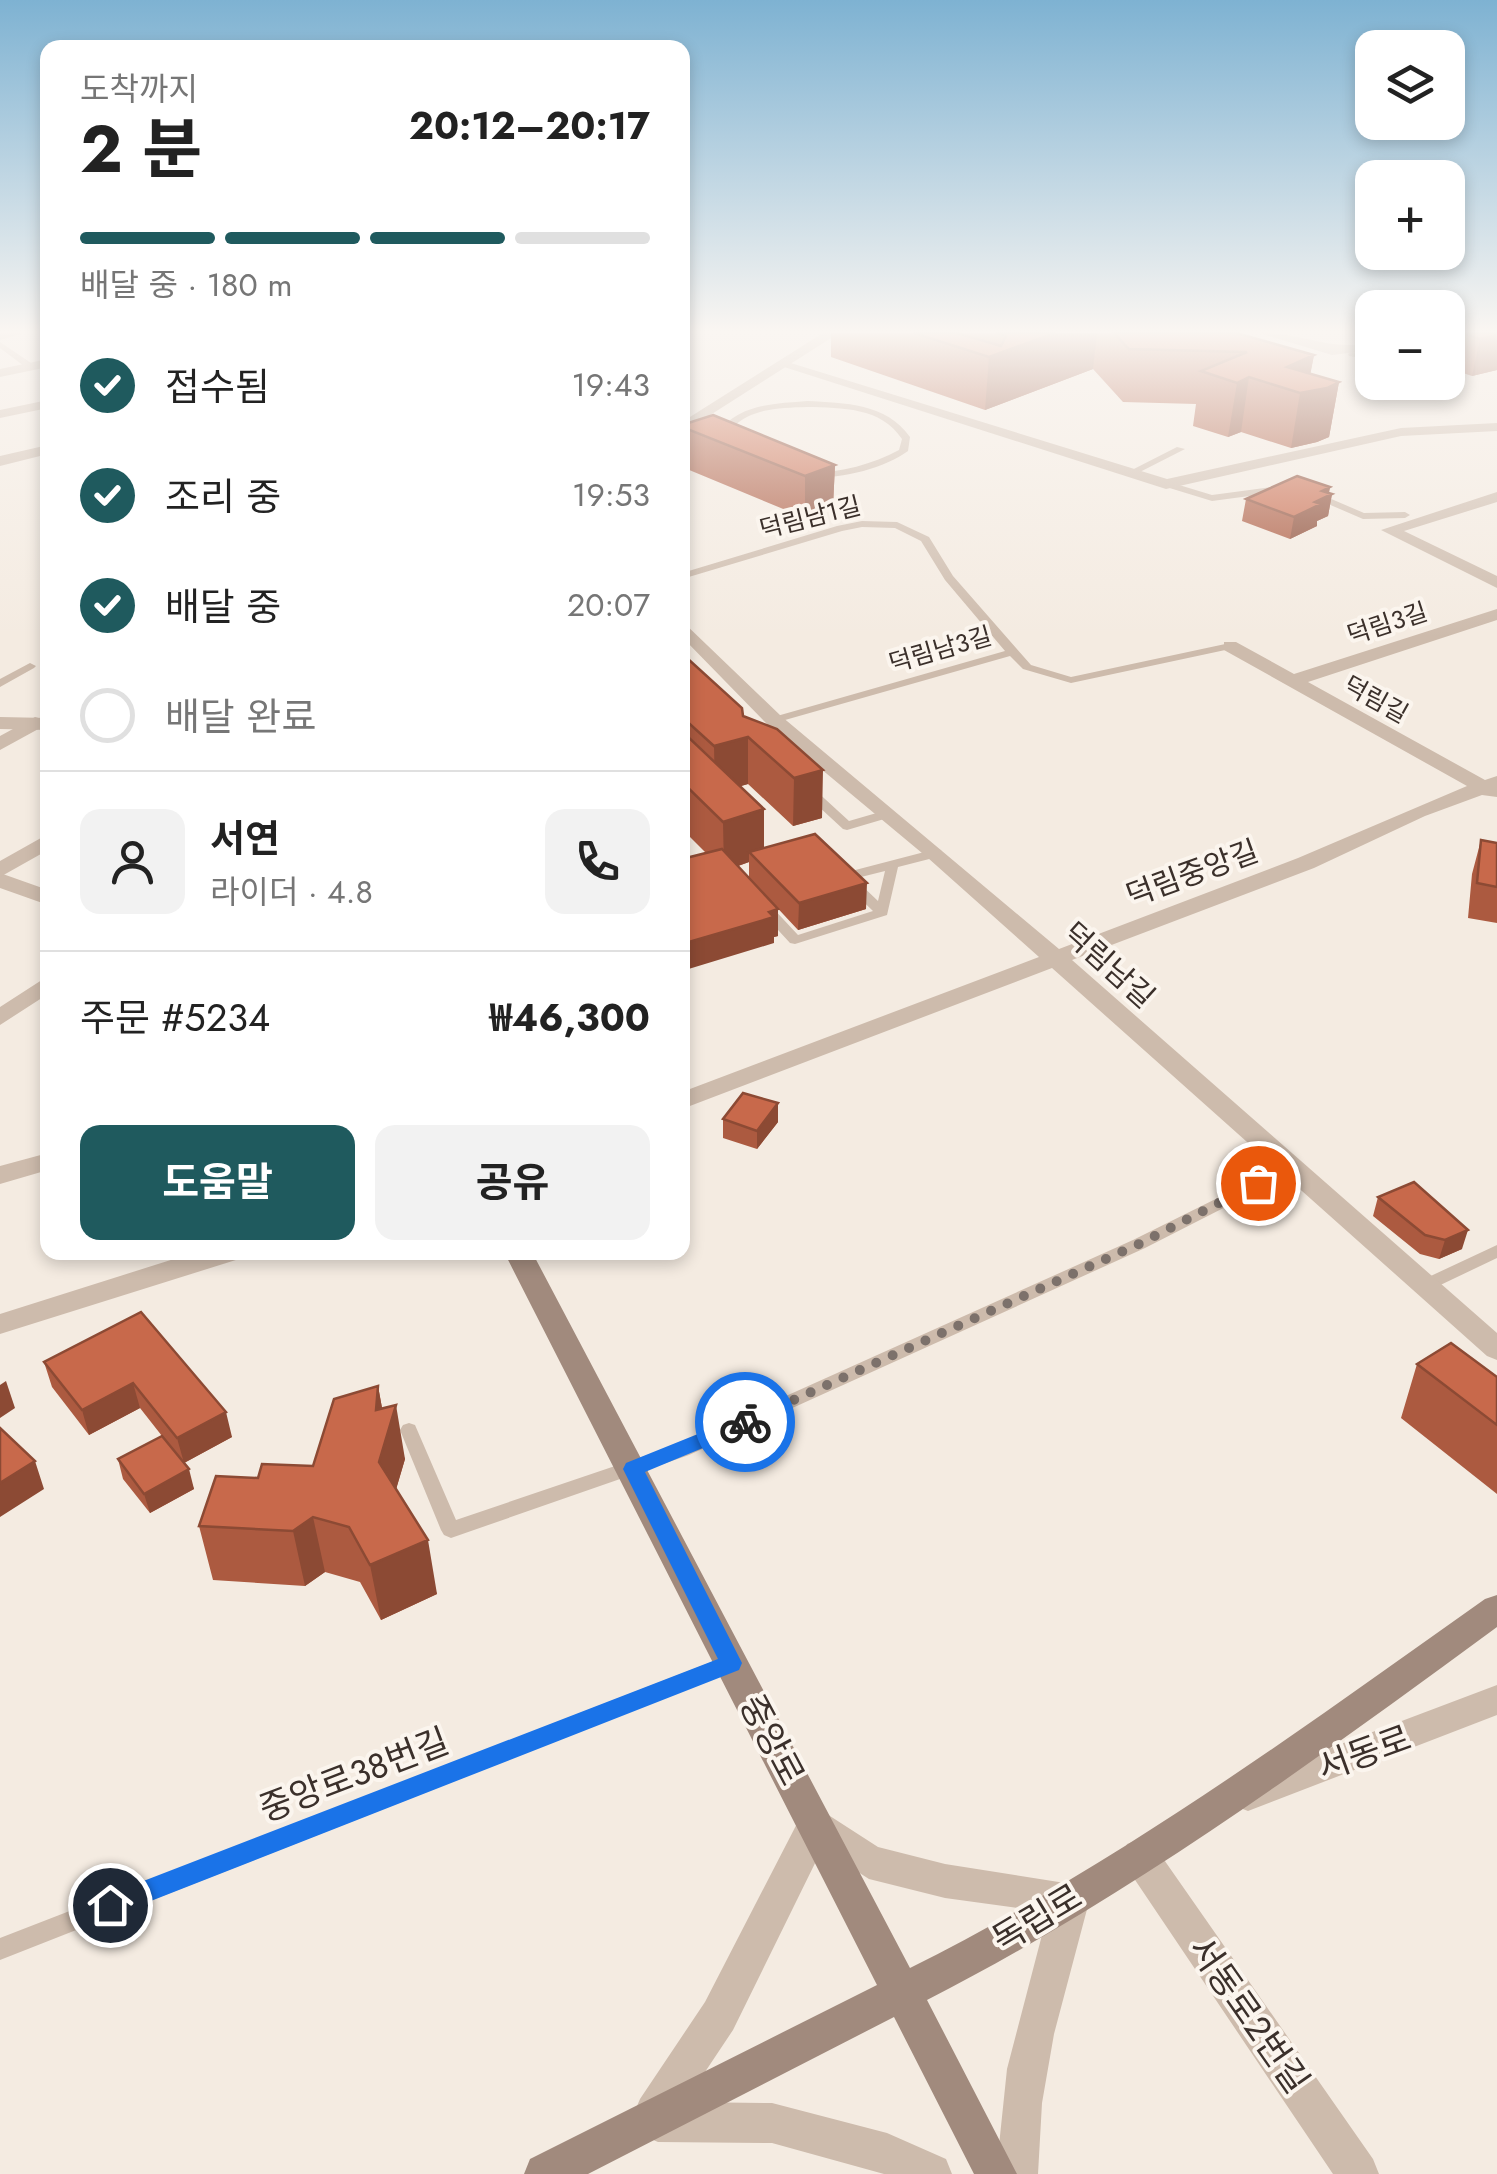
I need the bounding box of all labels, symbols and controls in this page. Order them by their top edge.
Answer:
map controls [1355,30,1465,400]
button: layers [1355,30,1465,140]
text: 도착까지 [80,66,198,112]
text: 20:12–20:17 [409,98,650,153]
text: 2 분 [80,102,202,196]
button: + [1355,160,1465,270]
text: 배달 중 · 180 m [80,262,292,308]
button: − [1355,290,1465,400]
icon: check [80,358,135,413]
text: 접수됨 [165,359,270,414]
text: 19:43 [571,362,650,408]
icon: check [80,468,135,523]
text: 조리 중 [165,469,281,524]
text: 19:53 [572,472,650,518]
street label: 덕림남1길 [756,487,864,547]
icon: check [80,578,135,633]
text: 배달 중 [165,579,281,634]
text: 20:07 [567,582,650,628]
street label: 덕림3길 [1342,593,1432,653]
street label: 덕림남3길 [884,617,996,681]
street label: 덕림길 [1337,667,1415,731]
text: 배달 완료 [165,689,316,744]
button: person [80,809,185,914]
button: phone [545,809,650,914]
text: 서연 [210,811,280,866]
street label: 덕림중앙길 [1120,829,1264,917]
text: 라이더 · 4.8 [210,869,373,915]
street label: 덕림남길 [1054,912,1164,1018]
text: 주문 #5234 [80,990,270,1045]
text: ₩46,300 [489,990,650,1045]
button: 도움말 [80,1125,355,1240]
button: 공유 [375,1125,650,1240]
pin [1216,1141,1301,1226]
icon: bag [1231,1156,1286,1211]
courier [695,1372,795,1472]
icon: bike [718,1395,773,1450]
street label: 중앙로 [727,1686,817,1794]
street label: 서동로 [1310,1713,1418,1793]
street label: 중앙로38번길 [252,1716,456,1834]
pin [68,1863,153,1948]
street label: 독립로 [983,1872,1091,1964]
icon: home [83,1878,138,1933]
street label: 서동로2번길 [1177,1927,1321,2103]

